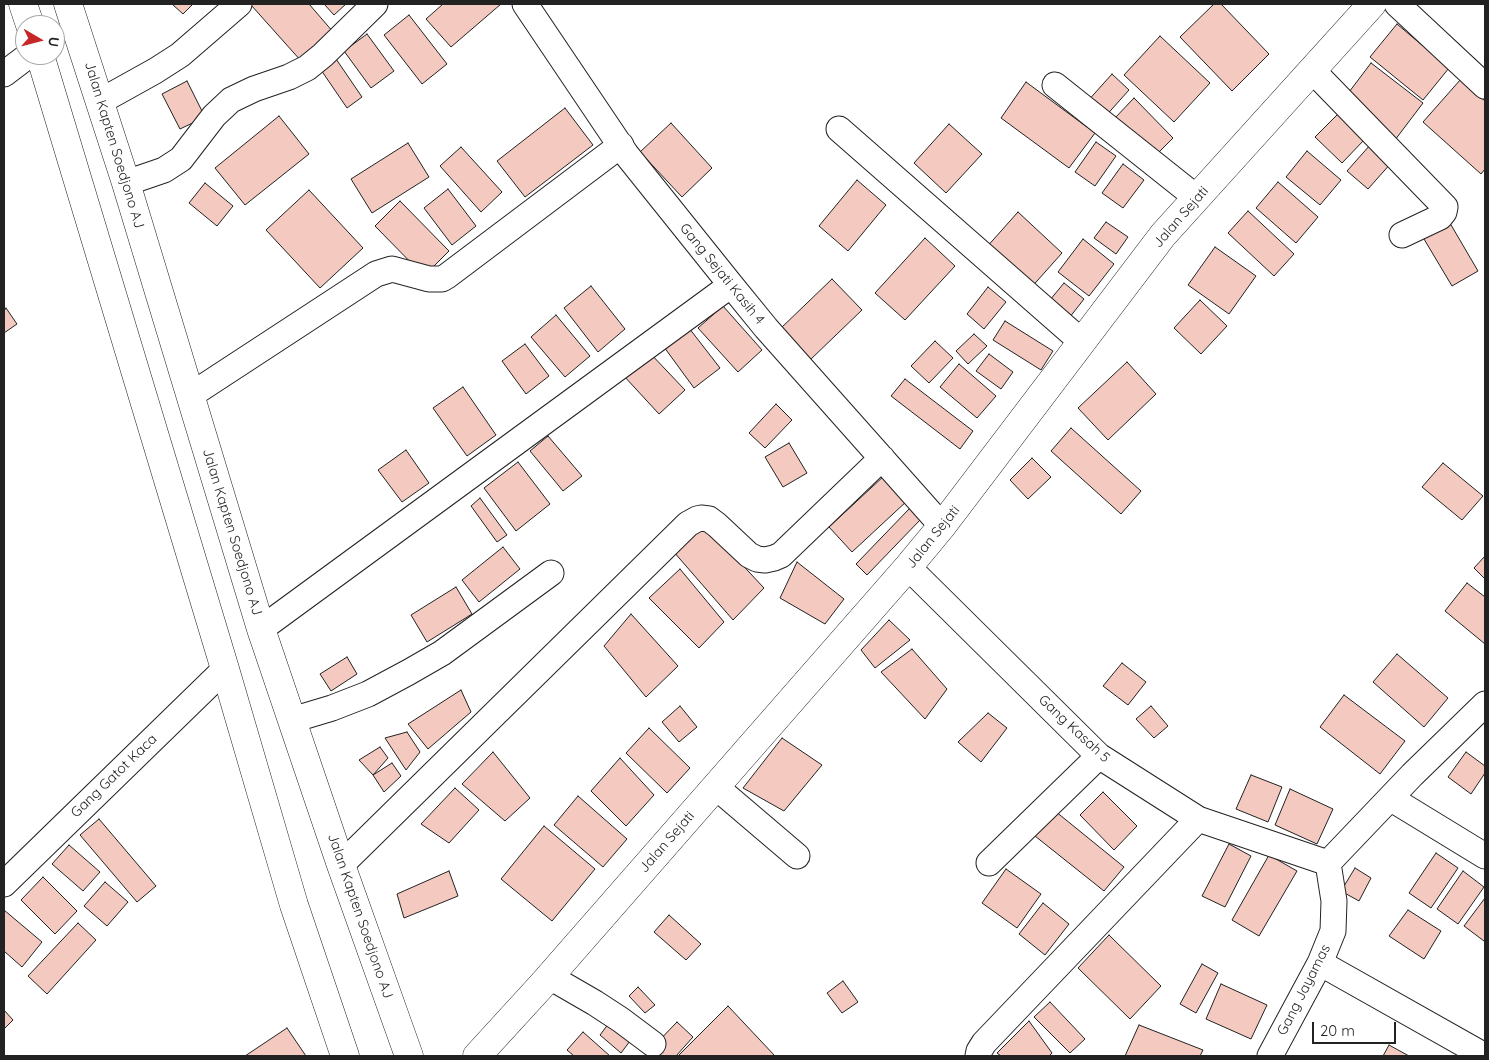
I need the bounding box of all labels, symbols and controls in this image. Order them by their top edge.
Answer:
north arrow [15,15,65,65]
text: U [44,36,63,48]
street label: Jalan Kapten Soedjono AJ [81,60,147,230]
street label: Jalan Sejati [1150,183,1212,251]
street label: Gang Sejati Kasih 4 [676,220,768,328]
street label: Jalan Kapten Soedjono AJ [199,447,265,617]
street label: Jalan Sejati [903,502,963,572]
street label: Gang Kasah 5 [1035,692,1113,766]
street label: Gang Gatot Kaca [68,731,160,821]
street label: Jalan Sejati [636,808,698,876]
street label: Jalan Kapten Soedjono AJ [324,831,396,1001]
street label: Gang Jayamas [1274,942,1334,1038]
scale bar [1314,1012,1398,1044]
text: 20 m [1320,1021,1355,1040]

